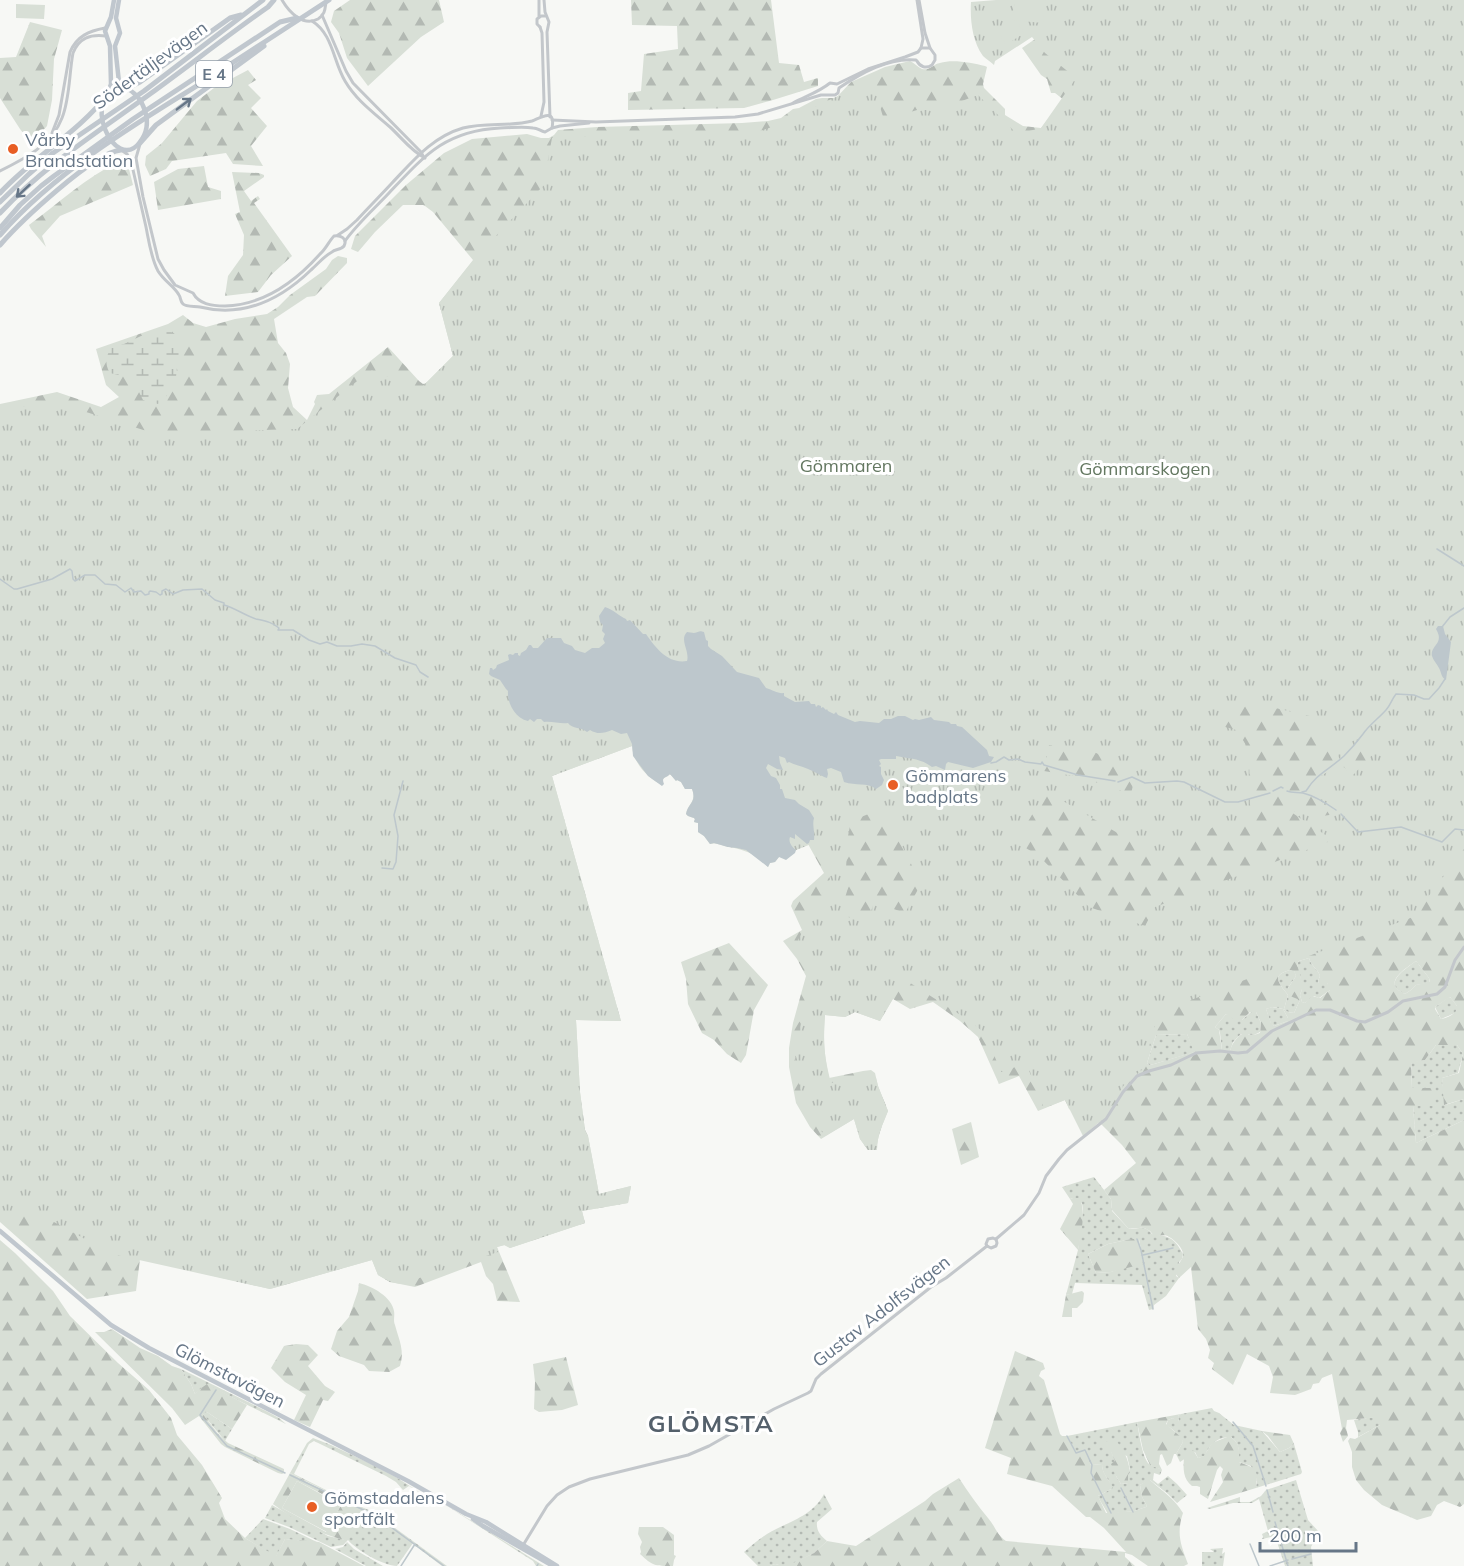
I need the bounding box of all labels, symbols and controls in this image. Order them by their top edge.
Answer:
street label: Södertäljevägen [88,16,212,114]
road number: E 4 [196,61,232,87]
one-way arrow [176,98,192,111]
place label: Vårby Brandstation [25,128,133,172]
marker: Vårby Brandstation [6,142,20,156]
one-way arrow [15,183,30,198]
park label: Gömmaren [800,454,892,477]
park label: Gömmarskogen [1079,457,1211,480]
place label: Gömmarens badplats [905,764,1007,808]
marker: Gömmarens badplats [886,778,900,792]
street label: Gustav Adolfsvägen [808,1250,954,1372]
street label: Glömstavägen [171,1337,289,1413]
district label: GLÖMSTA [648,1408,774,1438]
place label: Gömstadalens sportfält [324,1486,444,1530]
marker: Gömstadalens sportfält [305,1500,319,1514]
scale bar [1260,1515,1356,1553]
text: 200 m [1269,1524,1322,1547]

